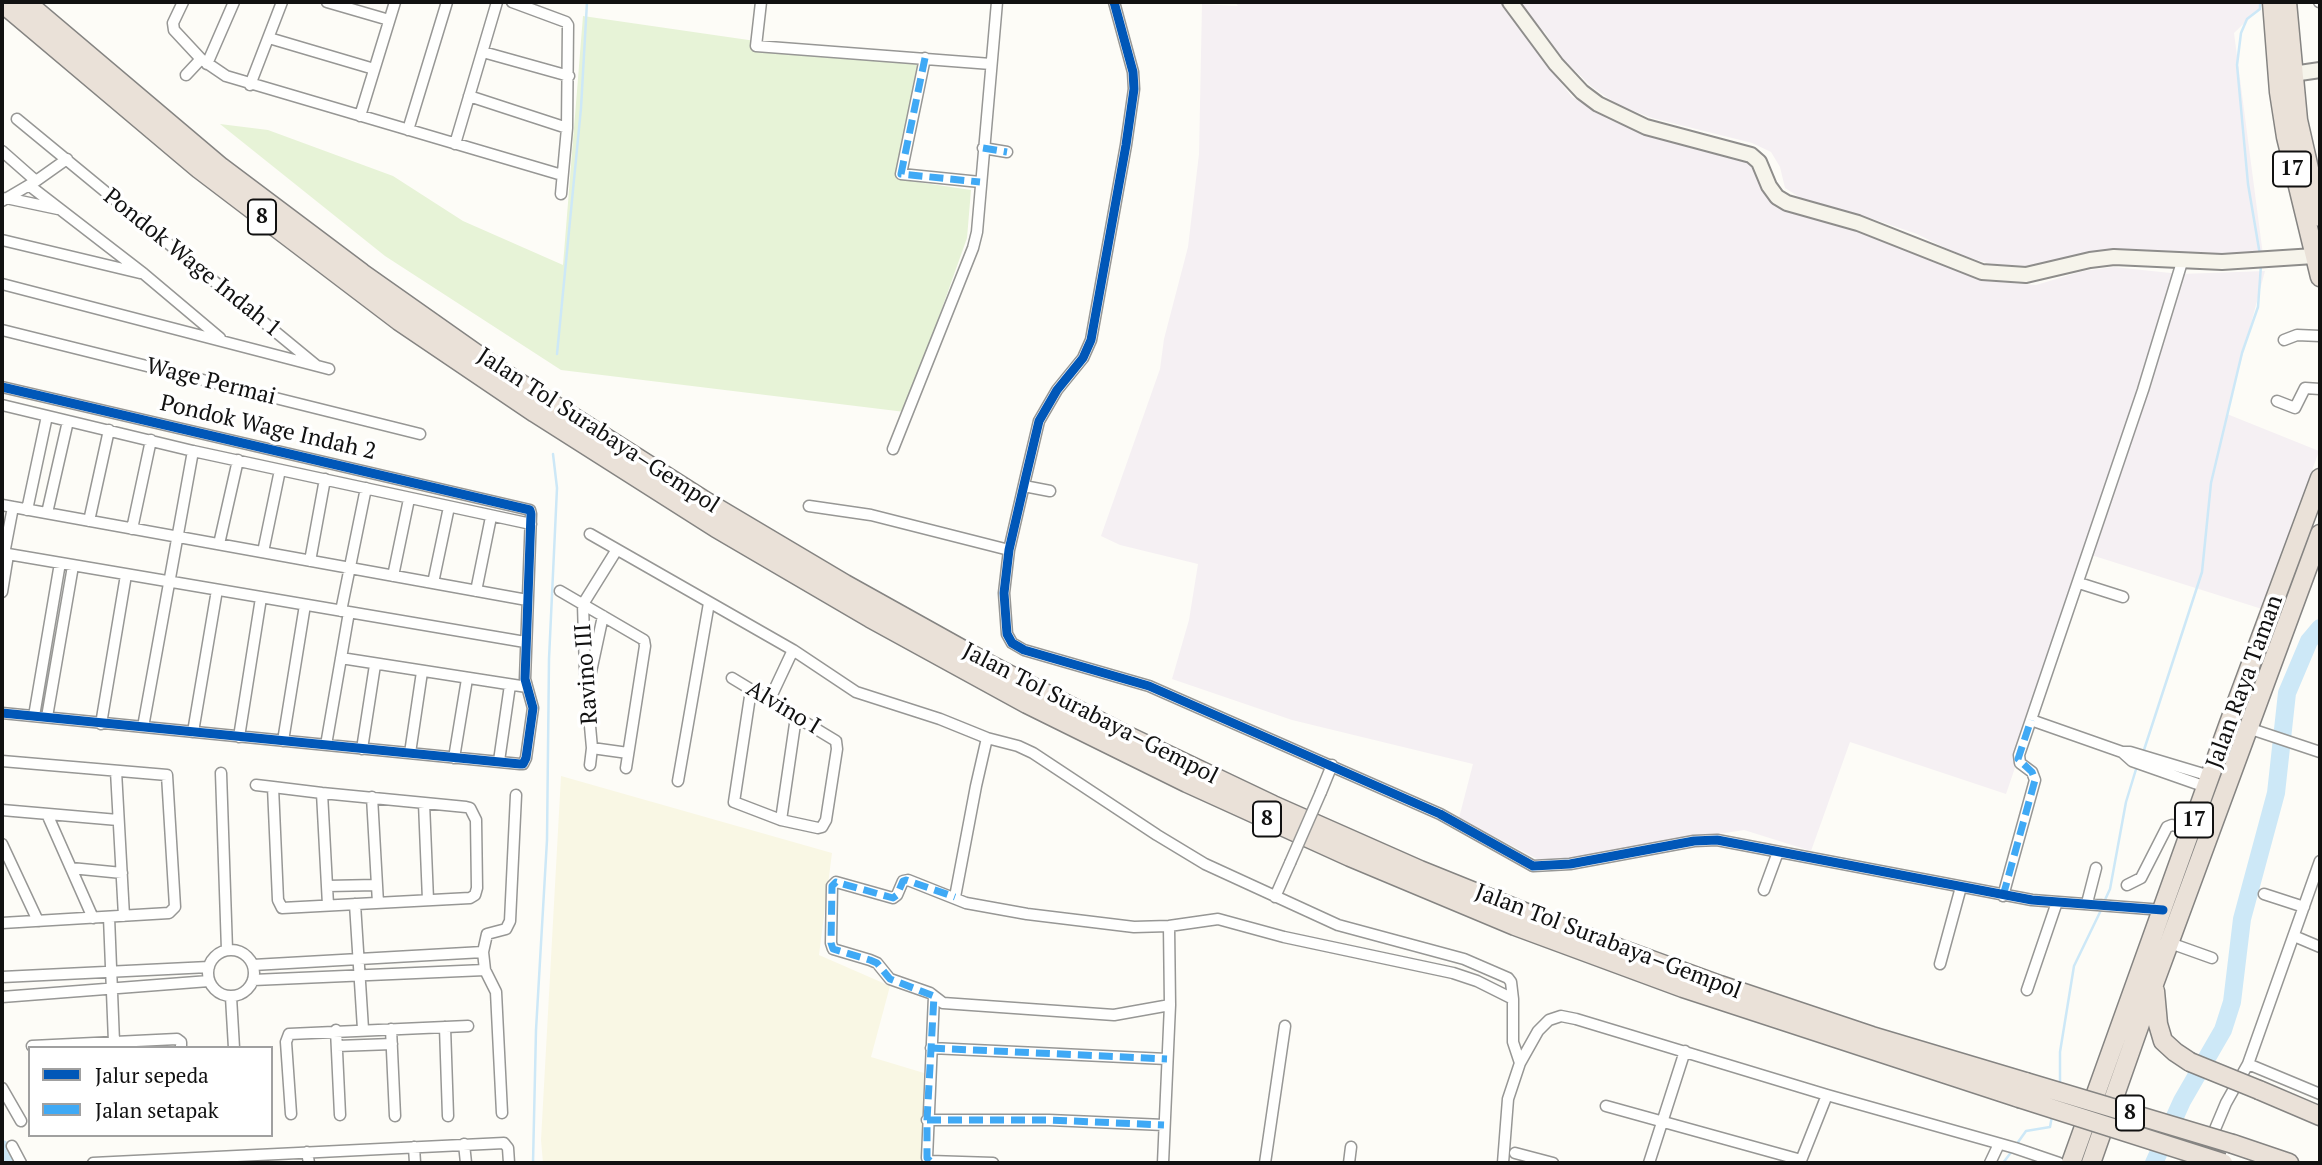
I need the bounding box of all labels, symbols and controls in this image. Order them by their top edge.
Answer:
road number: 17 [2273,152,2311,186]
street label: Pondok Wage Indah 1 [98,183,286,343]
road number: 8 [248,200,276,234]
street label: Jalan Tol Surabaya–Gempol [472,342,724,520]
street label: Wage Permai [143,353,279,411]
street label: Pondok Wage Indah 2 [157,390,379,466]
street label: Jalan Raya Taman [2201,591,2289,773]
street label: Ravino III [570,623,604,725]
street label: Jalan Tol Surabaya–Gempol [958,637,1222,791]
street label: Alvino I [741,675,825,741]
road number: 8 [1253,802,1281,836]
road number: 17 [2175,802,2213,838]
street label: Jalan Tol Surabaya–Gempol [1471,878,1745,1006]
legend [28,1046,273,1137]
text: Jalur sepeda [95,1061,209,1089]
text: Jalan setapak [95,1096,219,1124]
road number: 8 [2116,1096,2144,1130]

